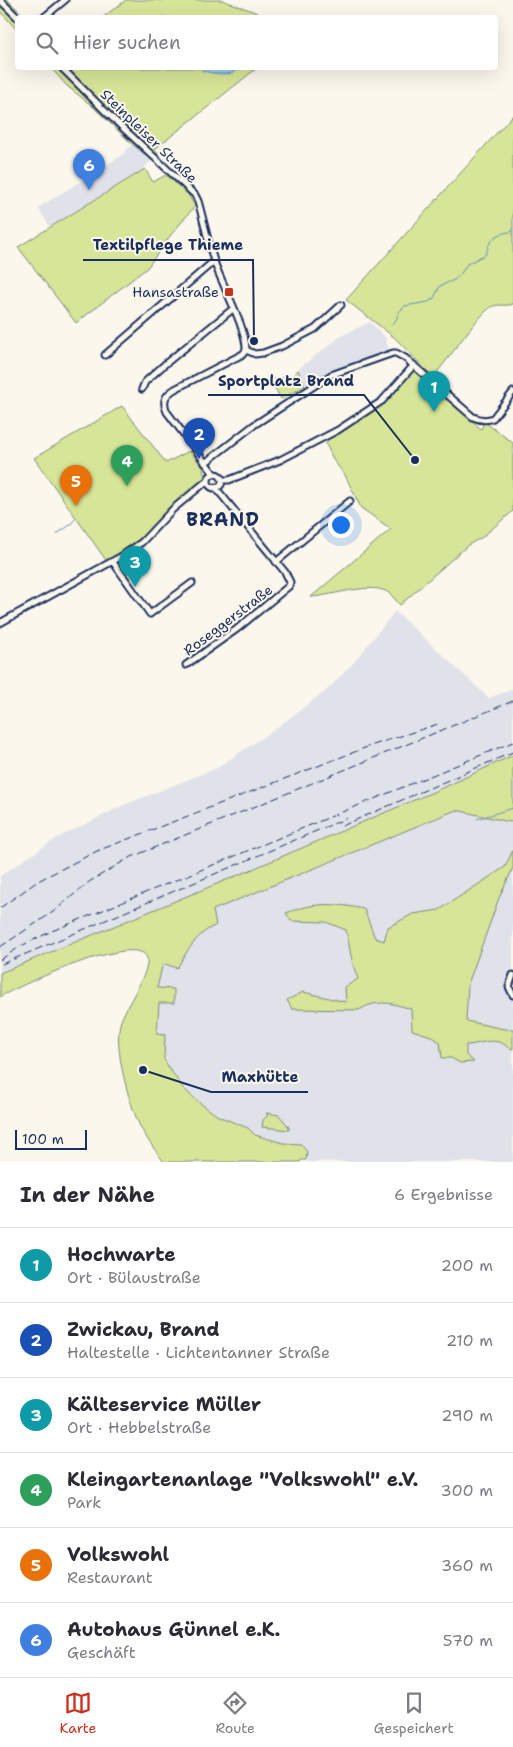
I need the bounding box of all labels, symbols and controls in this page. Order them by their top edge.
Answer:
search box [15,15,498,70]
icon: search [33,29,61,57]
text: Hier suchen [73,30,181,55]
street label: Steinpleiser Straße [97,85,201,187]
pin: 6 [73,149,105,190]
callout: Textilpflege Thieme [83,230,253,260]
text: Textilpflege Thieme [93,235,243,255]
place label: Hansastraße [132,283,219,301]
marker: Hansastraße [223,286,235,298]
callout: Sportplatz Brand [208,365,364,395]
text: Sportplatz Brand [218,371,354,391]
pin: 1 [418,371,450,412]
pin: 2 [183,418,215,459]
pin: 4 [111,445,143,486]
pin: 5 [60,465,92,506]
district label: BRAND [186,507,260,532]
your location [328,512,354,538]
pin: 3 [119,546,151,587]
street label: Roseggerstraße [180,581,276,659]
callout: Maxhütte [211,1062,308,1092]
text: Maxhütte [222,1067,298,1087]
scale bar [15,1127,88,1150]
text: 100 m [22,1130,64,1148]
text: In der Nähe [20,1181,155,1209]
text: 6 Ergebnisse [394,1184,493,1205]
text: Hochwarte [67,1242,176,1267]
text: 1 [32,1255,40,1276]
text: 200 m [441,1255,493,1276]
text: Ort · Bülaustraße [67,1267,201,1288]
text: Zwickau, Brand [67,1317,220,1342]
text: 2 [30,1330,42,1351]
text: 210 m [446,1330,493,1351]
text: Haltestelle · Lichtentanner Straße [67,1342,330,1363]
text: Kälteservice Müller [67,1392,261,1417]
text: 3 [30,1405,42,1426]
text: 290 m [441,1405,493,1426]
text: Ort · Hebbelstraße [67,1417,211,1438]
text: Kleingartenanlage "Volkswohl" e.V. [67,1467,418,1492]
text: 4 [30,1480,42,1501]
text: 300 m [441,1480,493,1501]
text: Park [67,1492,101,1513]
text: Volkswohl [67,1542,169,1567]
text: 5 [31,1555,41,1576]
text: 360 m [441,1555,493,1576]
text: Restaurant [67,1567,153,1588]
text: Autohaus Günnel e.K. [67,1617,281,1642]
text: 6 [30,1630,42,1651]
text: 570 m [443,1630,493,1651]
text: Geschäft [67,1642,136,1663]
tab: Karte [59,1689,97,1737]
tab: Route [215,1689,255,1737]
tab: Gespeichert [374,1689,454,1737]

